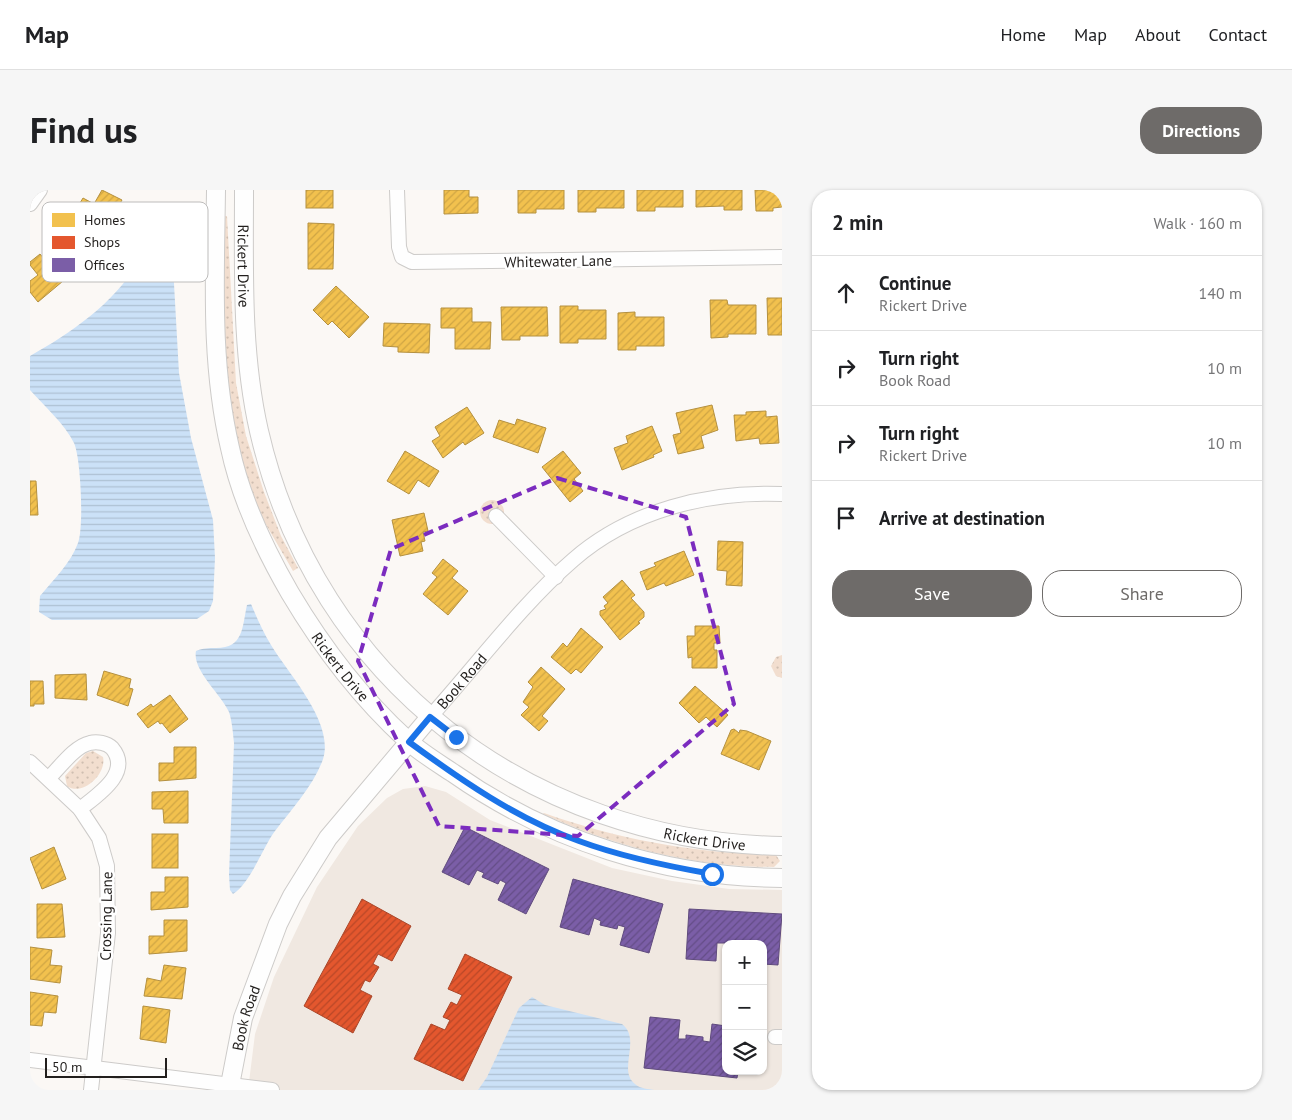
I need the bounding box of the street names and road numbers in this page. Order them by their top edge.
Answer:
street label: Rickert Drive [234,225,254,308]
street label: Whitewater Lane [504,251,612,271]
street label: Rickert Drive [308,628,374,705]
street label: Book Road [432,649,490,713]
street label: Rickert Drive [662,823,746,854]
street label: Crossing Lane [96,871,116,961]
street label: Book Road [227,982,264,1052]

